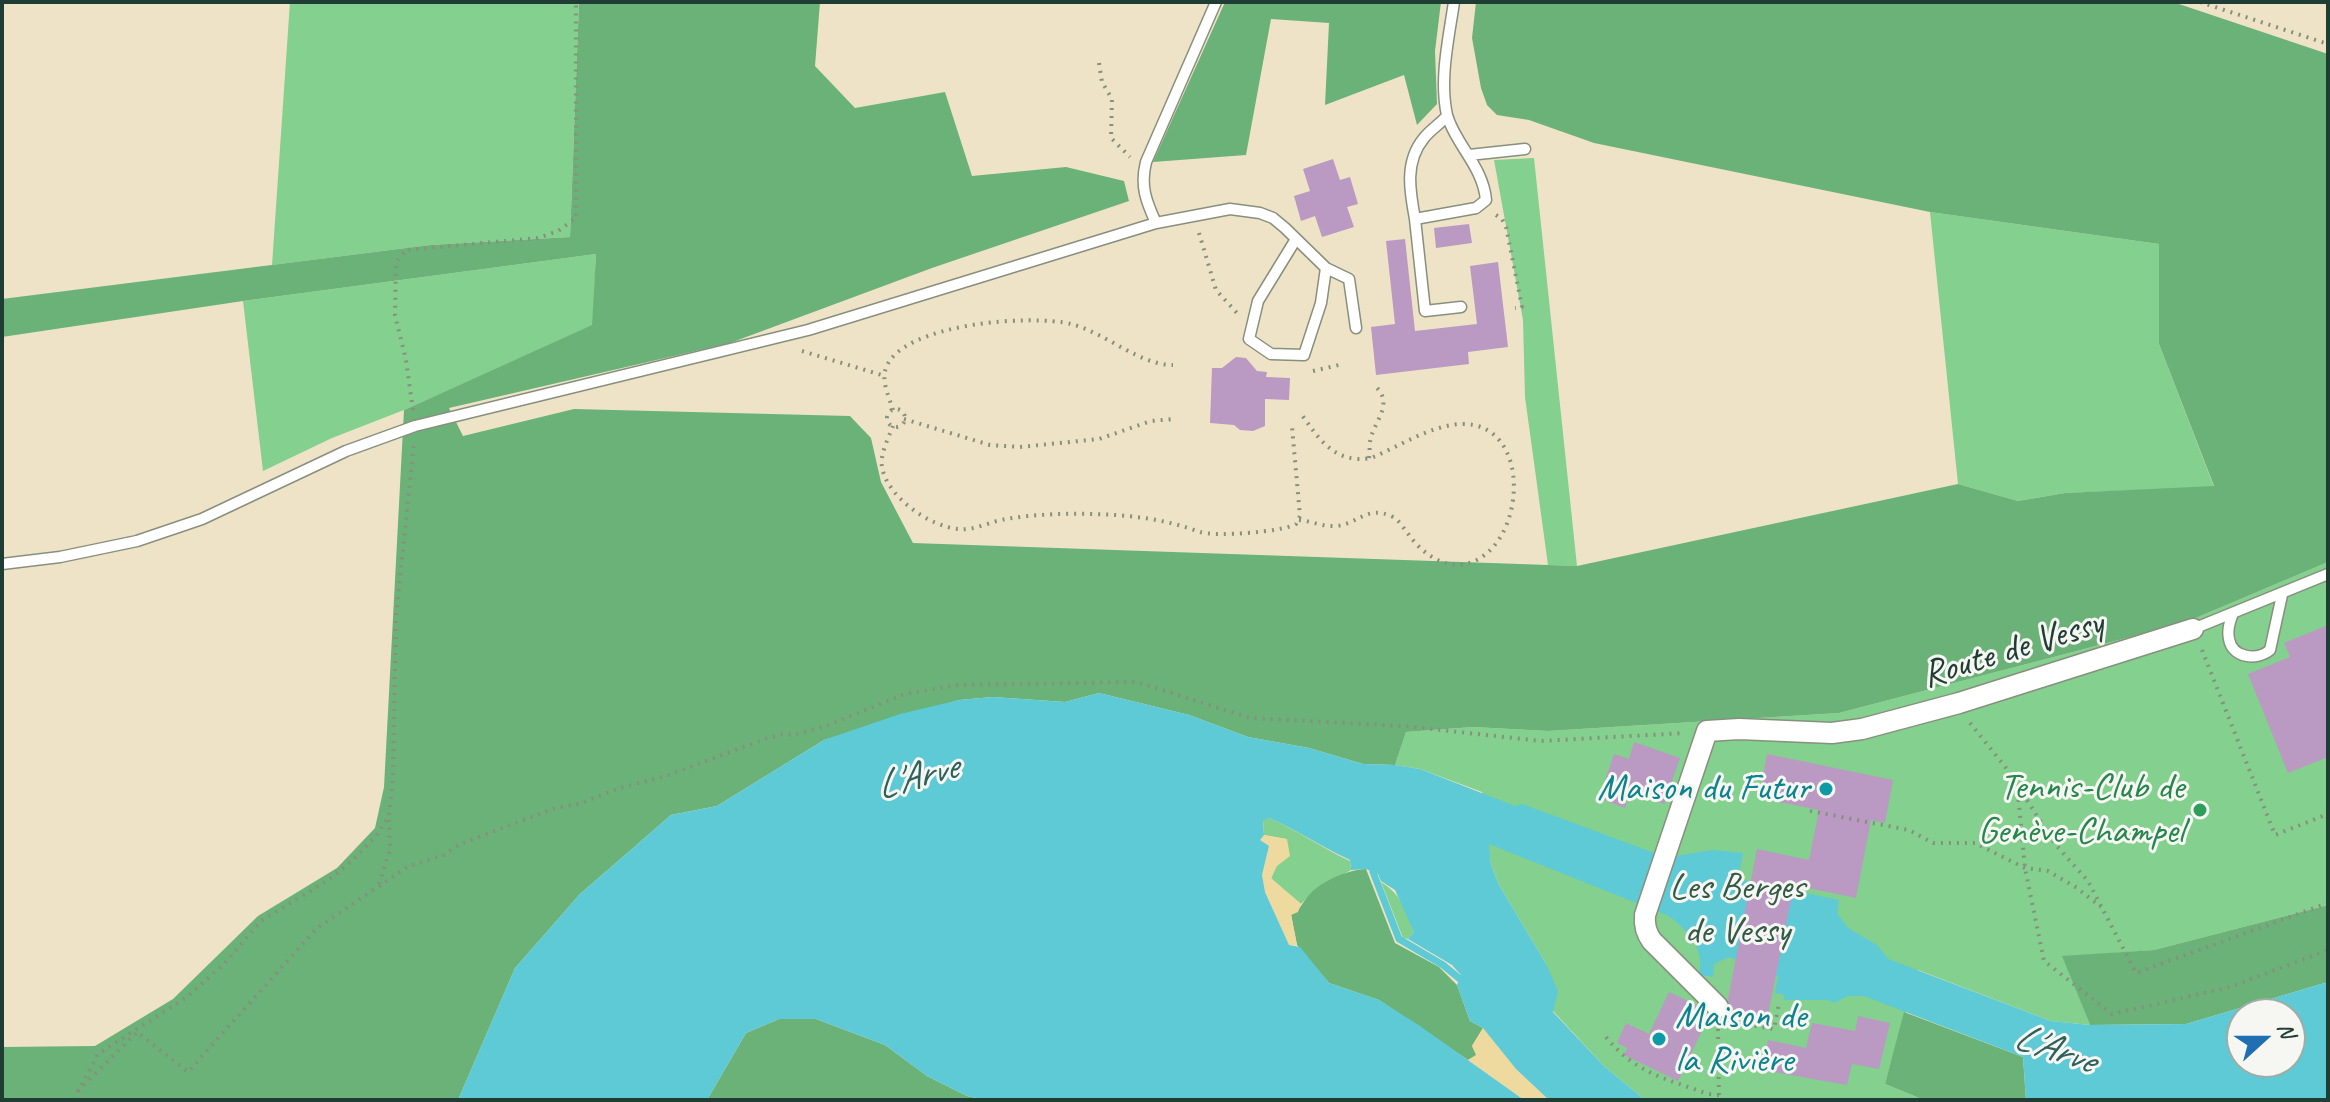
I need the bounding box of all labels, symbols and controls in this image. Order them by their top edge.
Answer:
street label: Route de Vessy [1917,601,2109,699]
water label: L'Arve [871,744,963,812]
place label: Tennis-Club de Genève-Champel [1978,765,2184,854]
place label: Maison du Futur [1597,766,1810,812]
marker: Maison du Futur [1817,780,1835,798]
marker: Tennis-Club de Genève-Champel [2191,801,2209,819]
park label: Les Berges de Vessy [1669,865,1805,954]
place label: Maison de la Rivière [1675,994,1806,1084]
north arrow [2226,998,2306,1078]
water label: L'Arve [2007,1014,2101,1086]
text: N [2271,1019,2302,1041]
marker: Maison de la Rivière [1650,1030,1668,1048]

